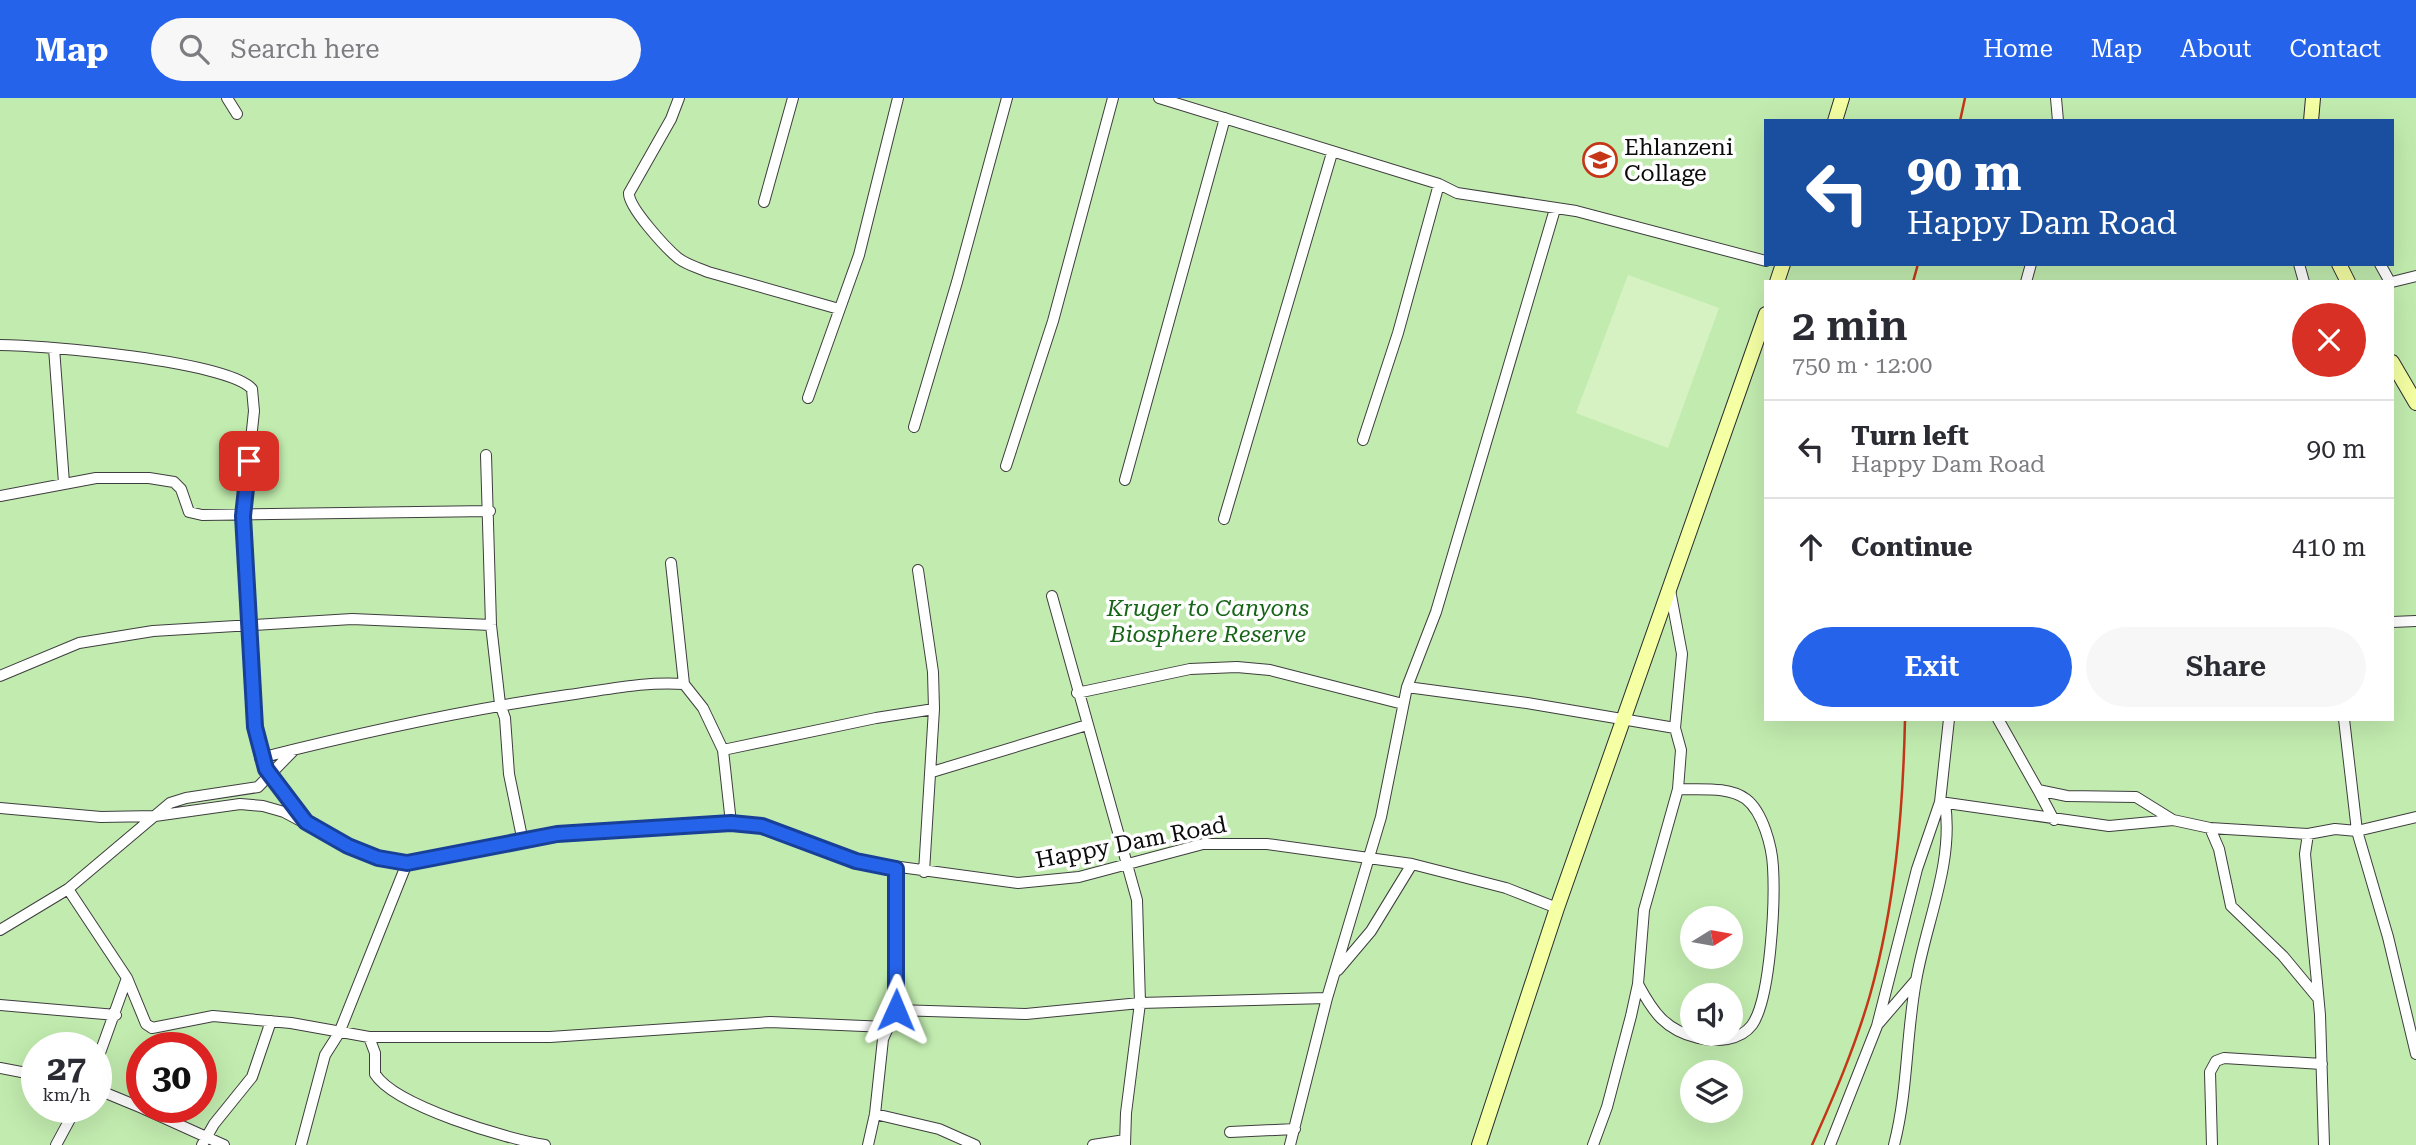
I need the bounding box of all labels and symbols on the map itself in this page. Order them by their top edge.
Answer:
place label: Ehlanzeni Collage [1624,134,1733,187]
school or university icon: Ehlanzeni Collage [1581,141,1619,179]
pin [219,431,279,491]
park label: Kruger to Canyons Biosphere Reserve [1106,595,1309,648]
street label: Happy Dam Road [1033,811,1229,874]
north arrow [1680,906,1743,970]
position arrow [859,973,933,1047]
speed limit sign: 30 [126,1032,217,1123]

